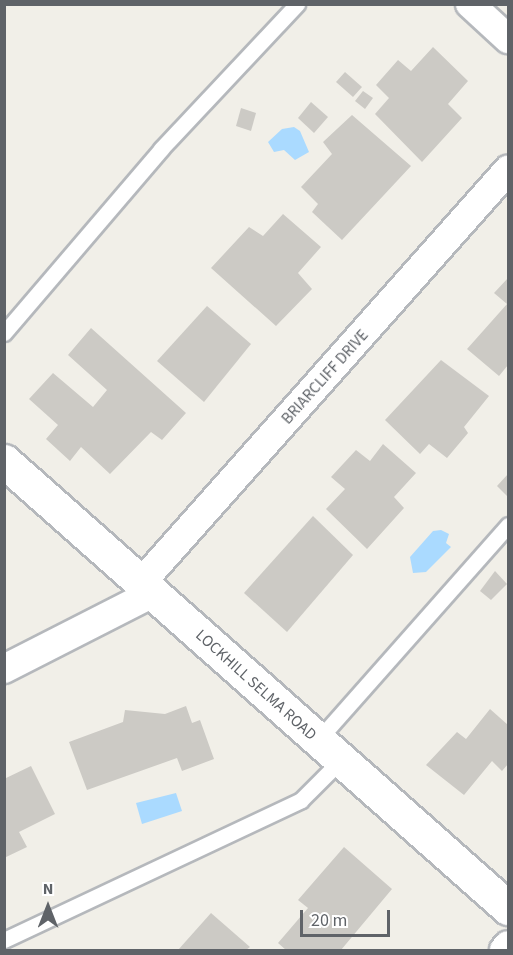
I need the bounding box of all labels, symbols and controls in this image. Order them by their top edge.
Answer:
street label: BRIARCLIFF DRIVE [278,326,372,428]
street label: LOCKHILL SELMA ROAD [192,626,320,744]
north arrow [18,877,78,937]
text: N [43,878,53,900]
scale bar [303,898,393,936]
text: 20 m [311,908,347,933]

